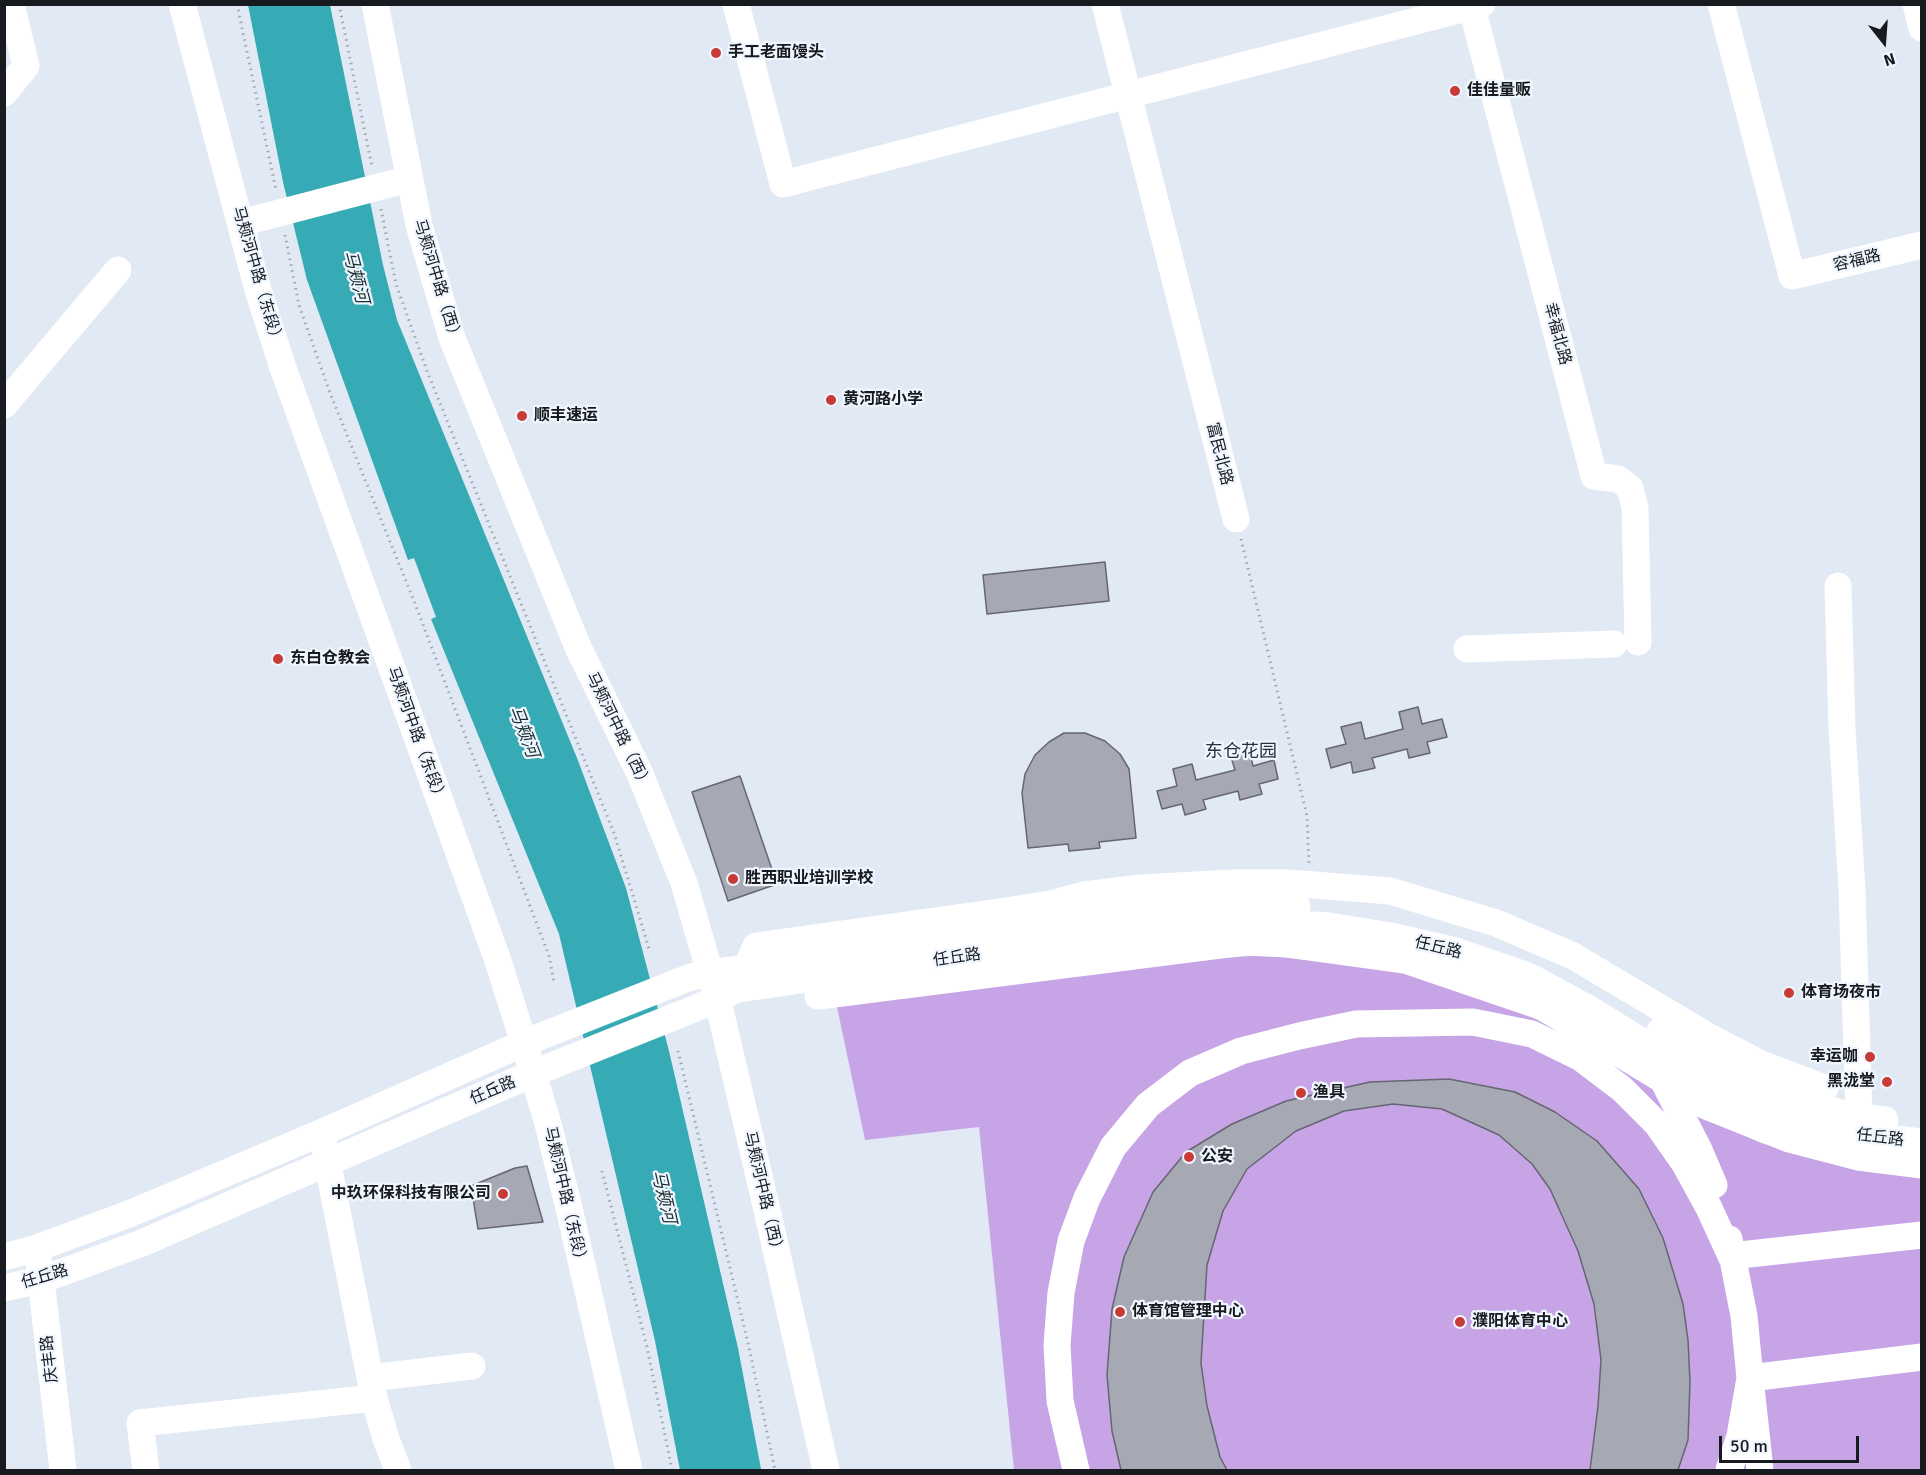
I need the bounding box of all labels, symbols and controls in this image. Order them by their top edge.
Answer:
north arrow [1854,12,1914,72]
place label: 手工老面馒头 [728,43,824,63]
marker: 手工老面馒头 [709,46,723,60]
text: N [1881,48,1898,70]
place label: 佳佳量贩 [1467,81,1531,101]
marker: 佳佳量贩 [1448,84,1462,98]
street label: 马颊河中路（东段） [228,204,286,348]
street label: 马颊河中路（西） [409,217,465,345]
street label: 容福路 [1831,246,1883,276]
water label: 马颊河 [338,248,372,306]
street label: 幸福北路 [1539,301,1575,367]
place label: 黄河路小学 [843,390,923,410]
marker: 黄河路小学 [824,393,838,407]
place label: 顺丰速运 [534,406,598,426]
marker: 顺丰速运 [515,409,529,423]
street label: 富民北路 [1202,421,1236,487]
place label: 东白仓教会 [290,649,370,669]
marker: 东白仓教会 [271,652,285,666]
street label: 马颊河中路（东段） [382,664,450,806]
street label: 马颊河中路（西） [581,669,655,793]
water label: 马颊河 [503,703,543,761]
district label: 东仓花园 [1205,741,1277,763]
place label: 胜西职业培训学校 [745,869,873,889]
marker: 胜西职业培训学校 [726,872,740,886]
street label: 任丘路 [1412,933,1464,963]
street label: 任丘路 [932,945,982,971]
place label: 体育场夜市 [1801,983,1881,1003]
marker: 体育场夜市 [1782,986,1796,1000]
place label: 幸运咖 [1810,1047,1858,1067]
marker: 幸运咖 [1863,1050,1877,1064]
place label: 黑泷堂 [1827,1072,1875,1092]
street label: 任丘路 [467,1073,519,1109]
marker: 黑泷堂 [1880,1075,1894,1089]
place label: 渔具 [1313,1083,1345,1103]
marker: 渔具 [1294,1086,1308,1100]
street label: 马颊河中路（东段） [539,1125,591,1269]
street label: 任丘路 [1855,1126,1905,1150]
street label: 马颊河中路（西） [739,1129,787,1259]
place label: 公安 [1201,1147,1233,1167]
marker: 公安 [1182,1150,1196,1164]
water label: 马颊河 [646,1168,680,1226]
place label: 中玖环保科技有限公司 [331,1184,491,1204]
marker: 中玖环保科技有限公司 [496,1187,510,1201]
street label: 任丘路 [19,1261,71,1293]
place label: 体育馆管理中心 [1132,1302,1244,1322]
marker: 体育馆管理中心 [1113,1305,1127,1319]
place label: 濮阳体育中心 [1472,1312,1568,1332]
marker: 濮阳体育中心 [1453,1315,1467,1329]
street label: 庆丰路 [38,1334,62,1384]
scale bar [1722,1424,1862,1462]
text: 50 m [1730,1435,1768,1457]

